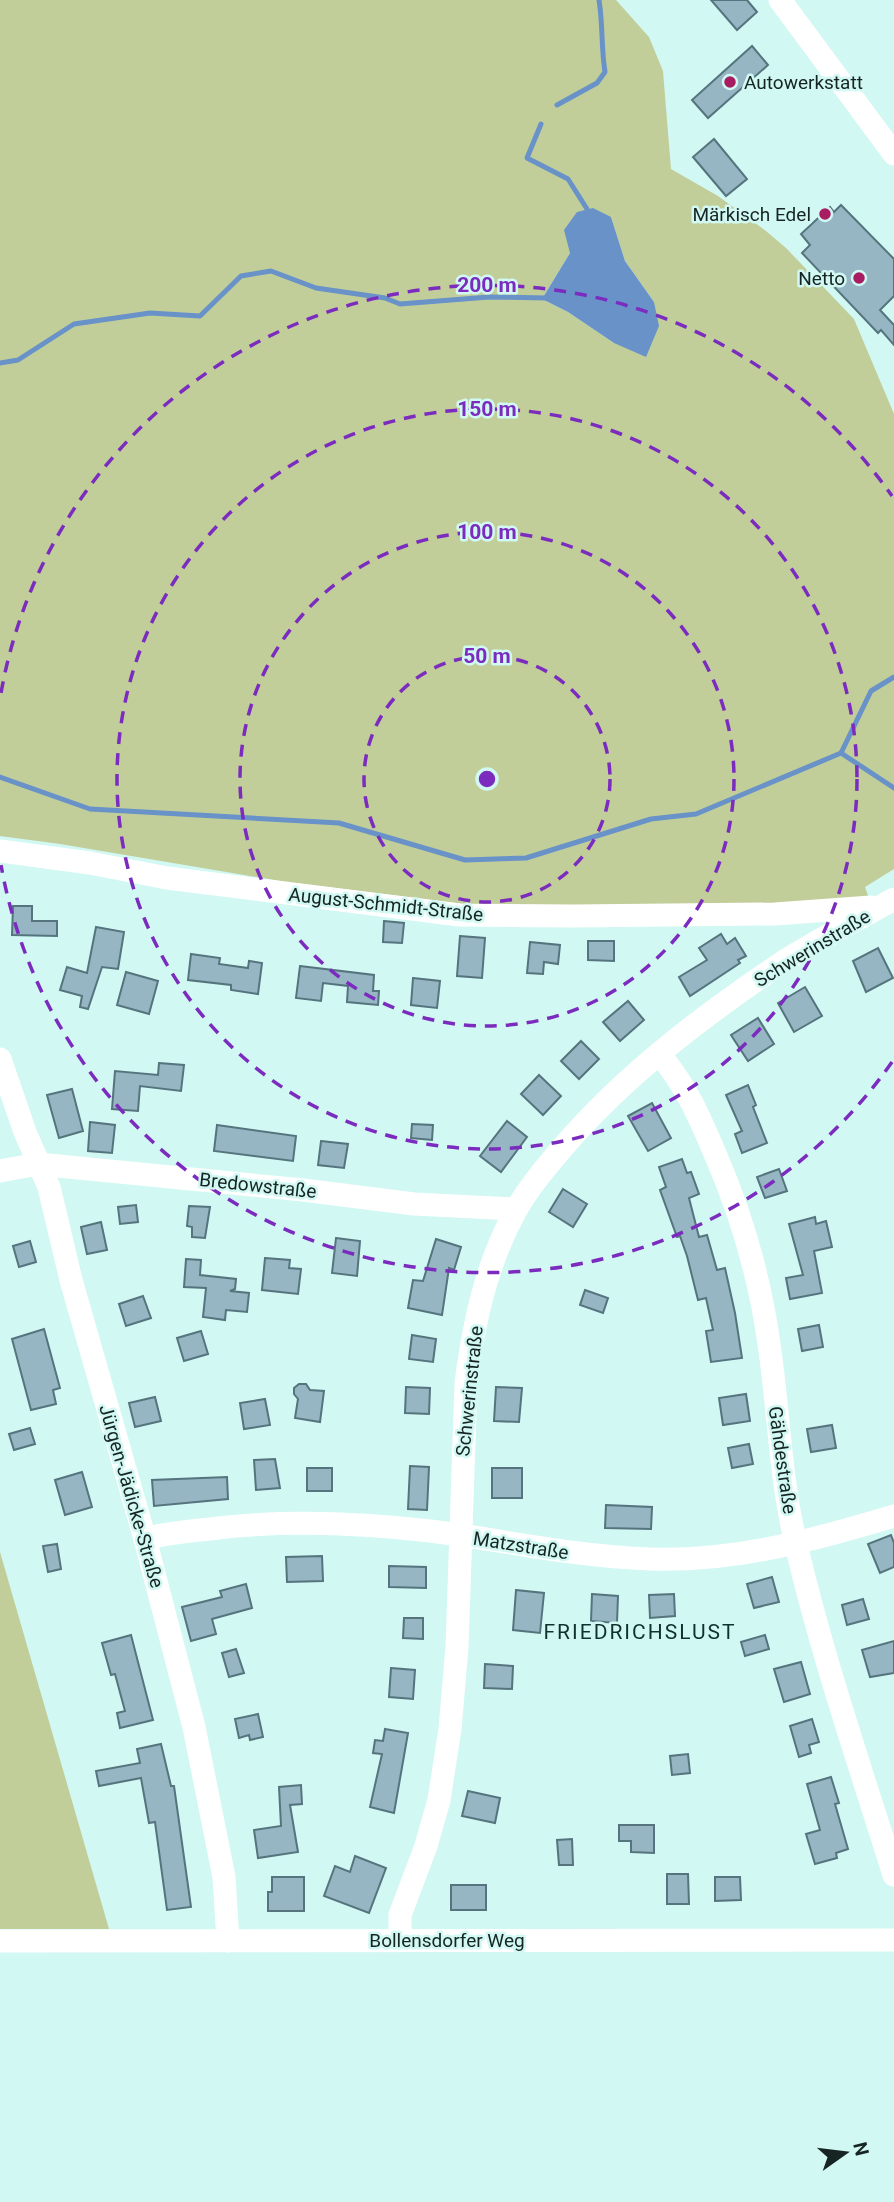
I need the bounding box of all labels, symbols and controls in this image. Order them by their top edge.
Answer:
place label: Autowerkstatt [744,71,863,94]
marker: Autowerkstatt [722,74,738,90]
place label: Märkisch Edel [692,203,811,226]
marker: Märkisch Edel [817,206,833,222]
place label: Netto [798,267,845,290]
marker: Netto [851,270,867,286]
text: 200 m [457,273,517,297]
text: 150 m [457,397,517,421]
text: 100 m [457,520,517,544]
text: 50 m [463,644,511,668]
centre of rings [475,767,499,791]
street label: August-Schmidt-Straße [287,883,484,926]
street label: Schwerinstraße [750,905,874,992]
street label: Bredowstraße [198,1168,318,1203]
street label: Schwerinstraße [451,1325,488,1458]
street label: Jürgen-Jädicke-Straße [94,1402,169,1591]
street label: Gähdestraße [764,1405,801,1515]
street label: Matzstraße [472,1527,570,1564]
district label: FRIEDRICHSLUST [543,1620,737,1644]
street label: Bollensdorfer Weg [369,1929,525,1952]
north arrow [810,2118,880,2188]
text: N [848,2140,874,2158]

